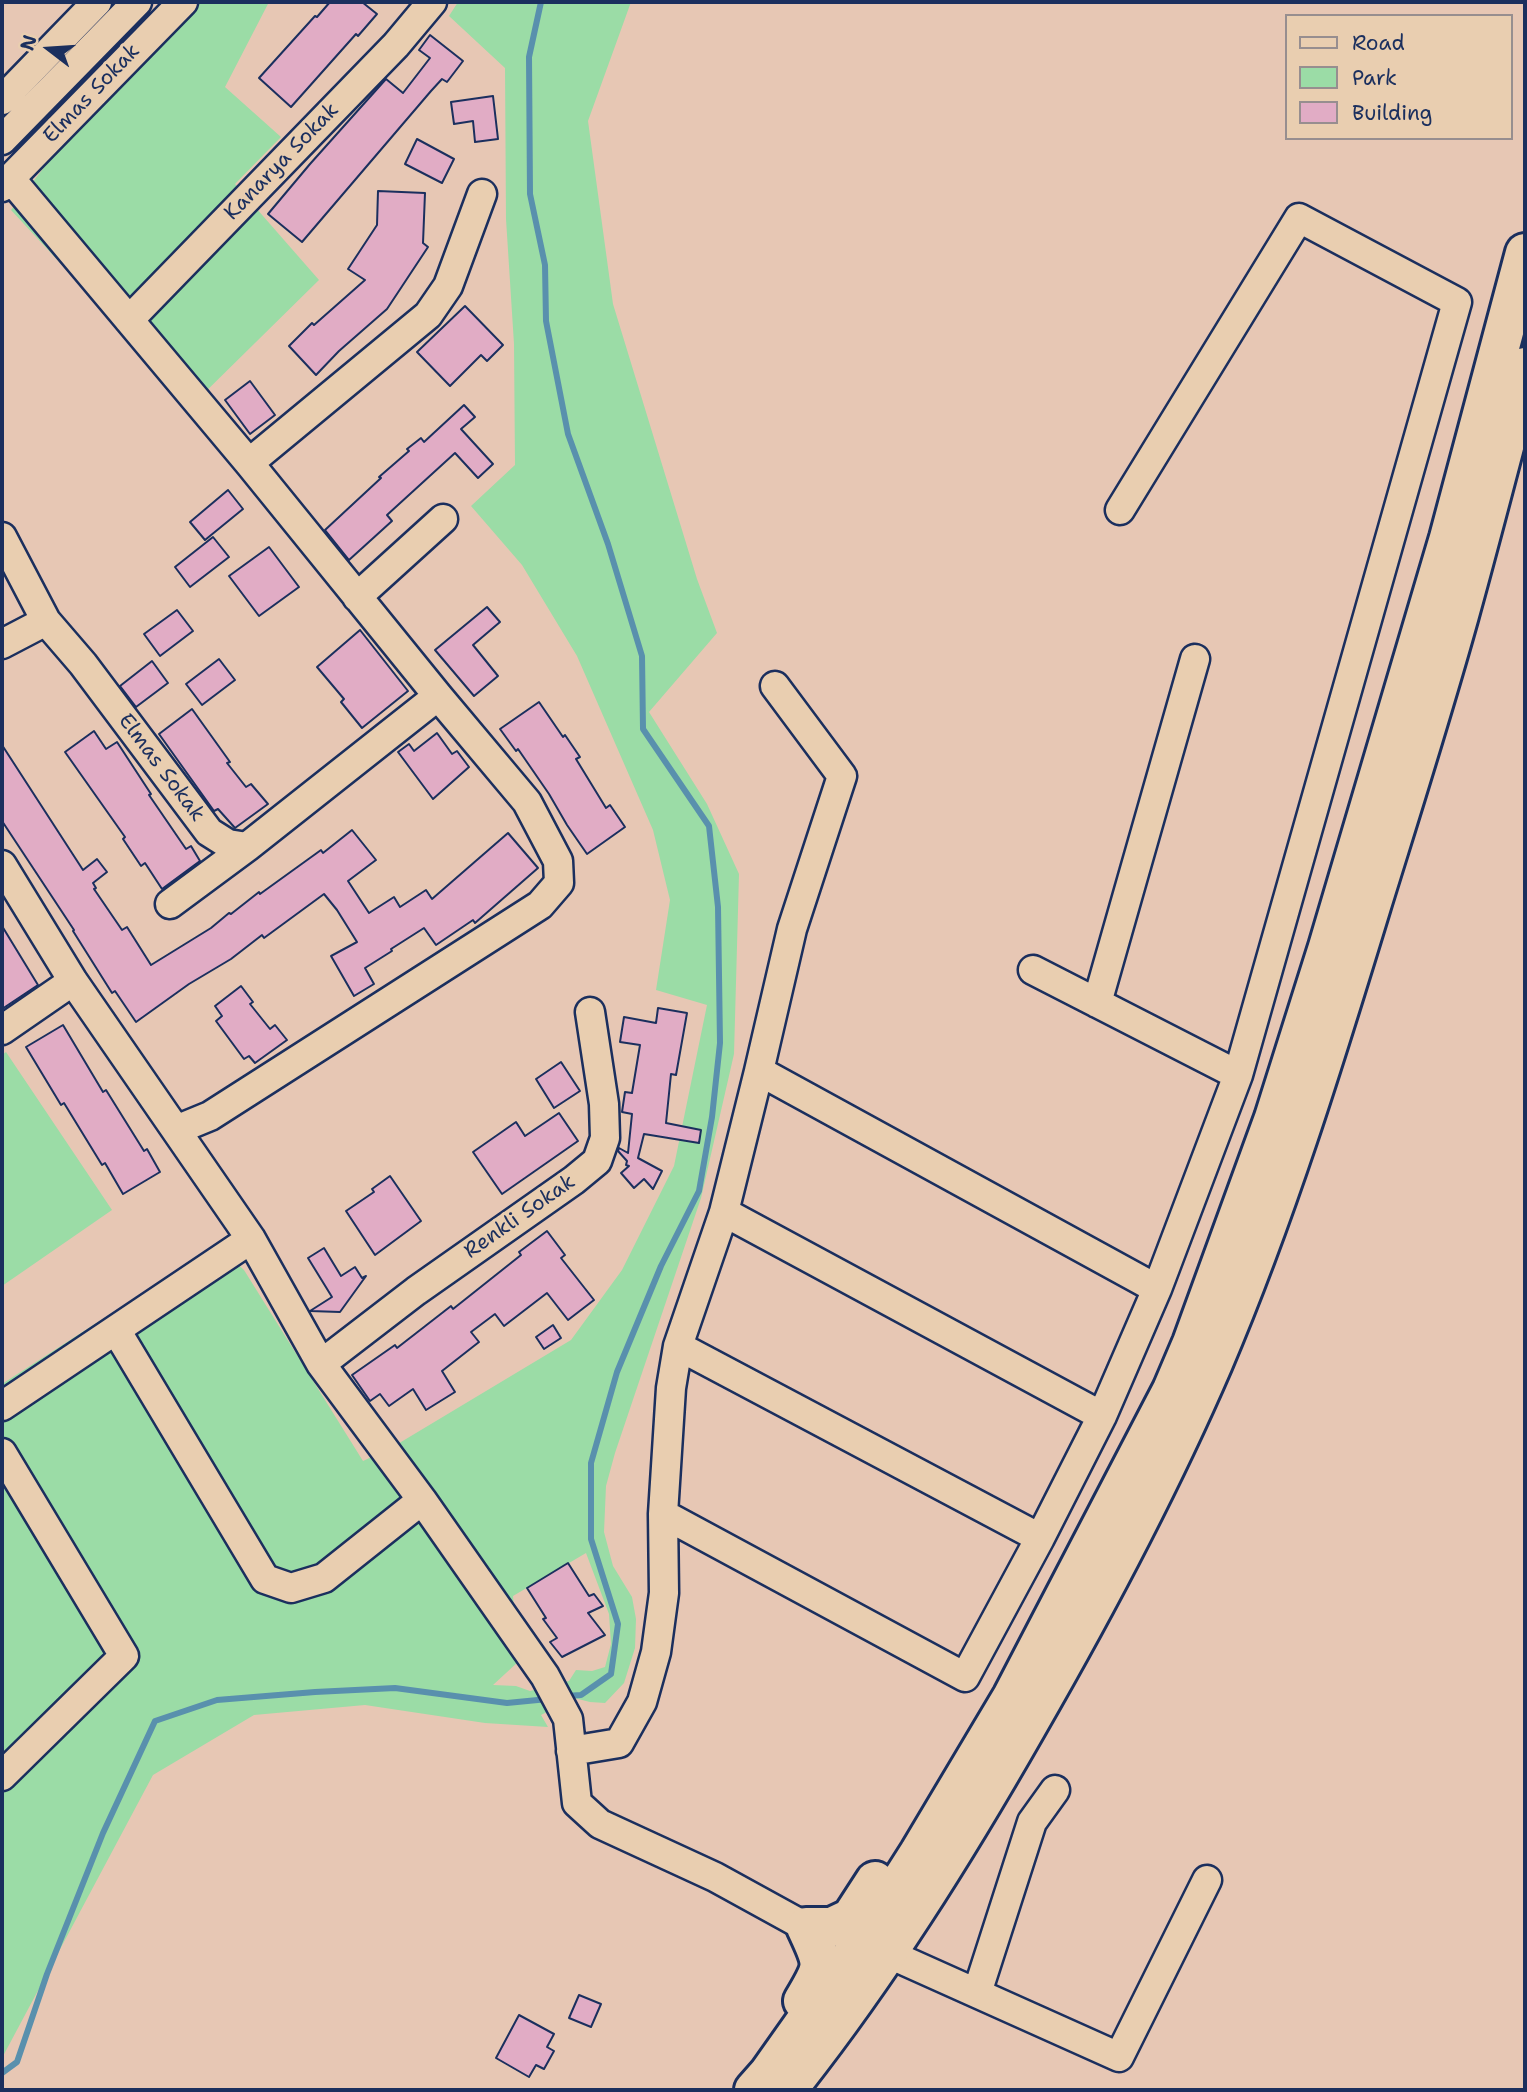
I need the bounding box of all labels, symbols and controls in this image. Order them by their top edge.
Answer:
north arrow [14,14,84,84]
legend [1286,14,1513,140]
text: Road [1352,29,1405,57]
text: N [14,32,43,54]
street label: Elmas Sokak [38,39,146,149]
text: Park [1352,64,1397,92]
street label: Kanarya Sokak [220,98,344,226]
text: Building [1352,99,1432,127]
street label: Elmas Sokak [112,709,210,827]
street label: Renkli Sokak [460,1169,580,1265]

